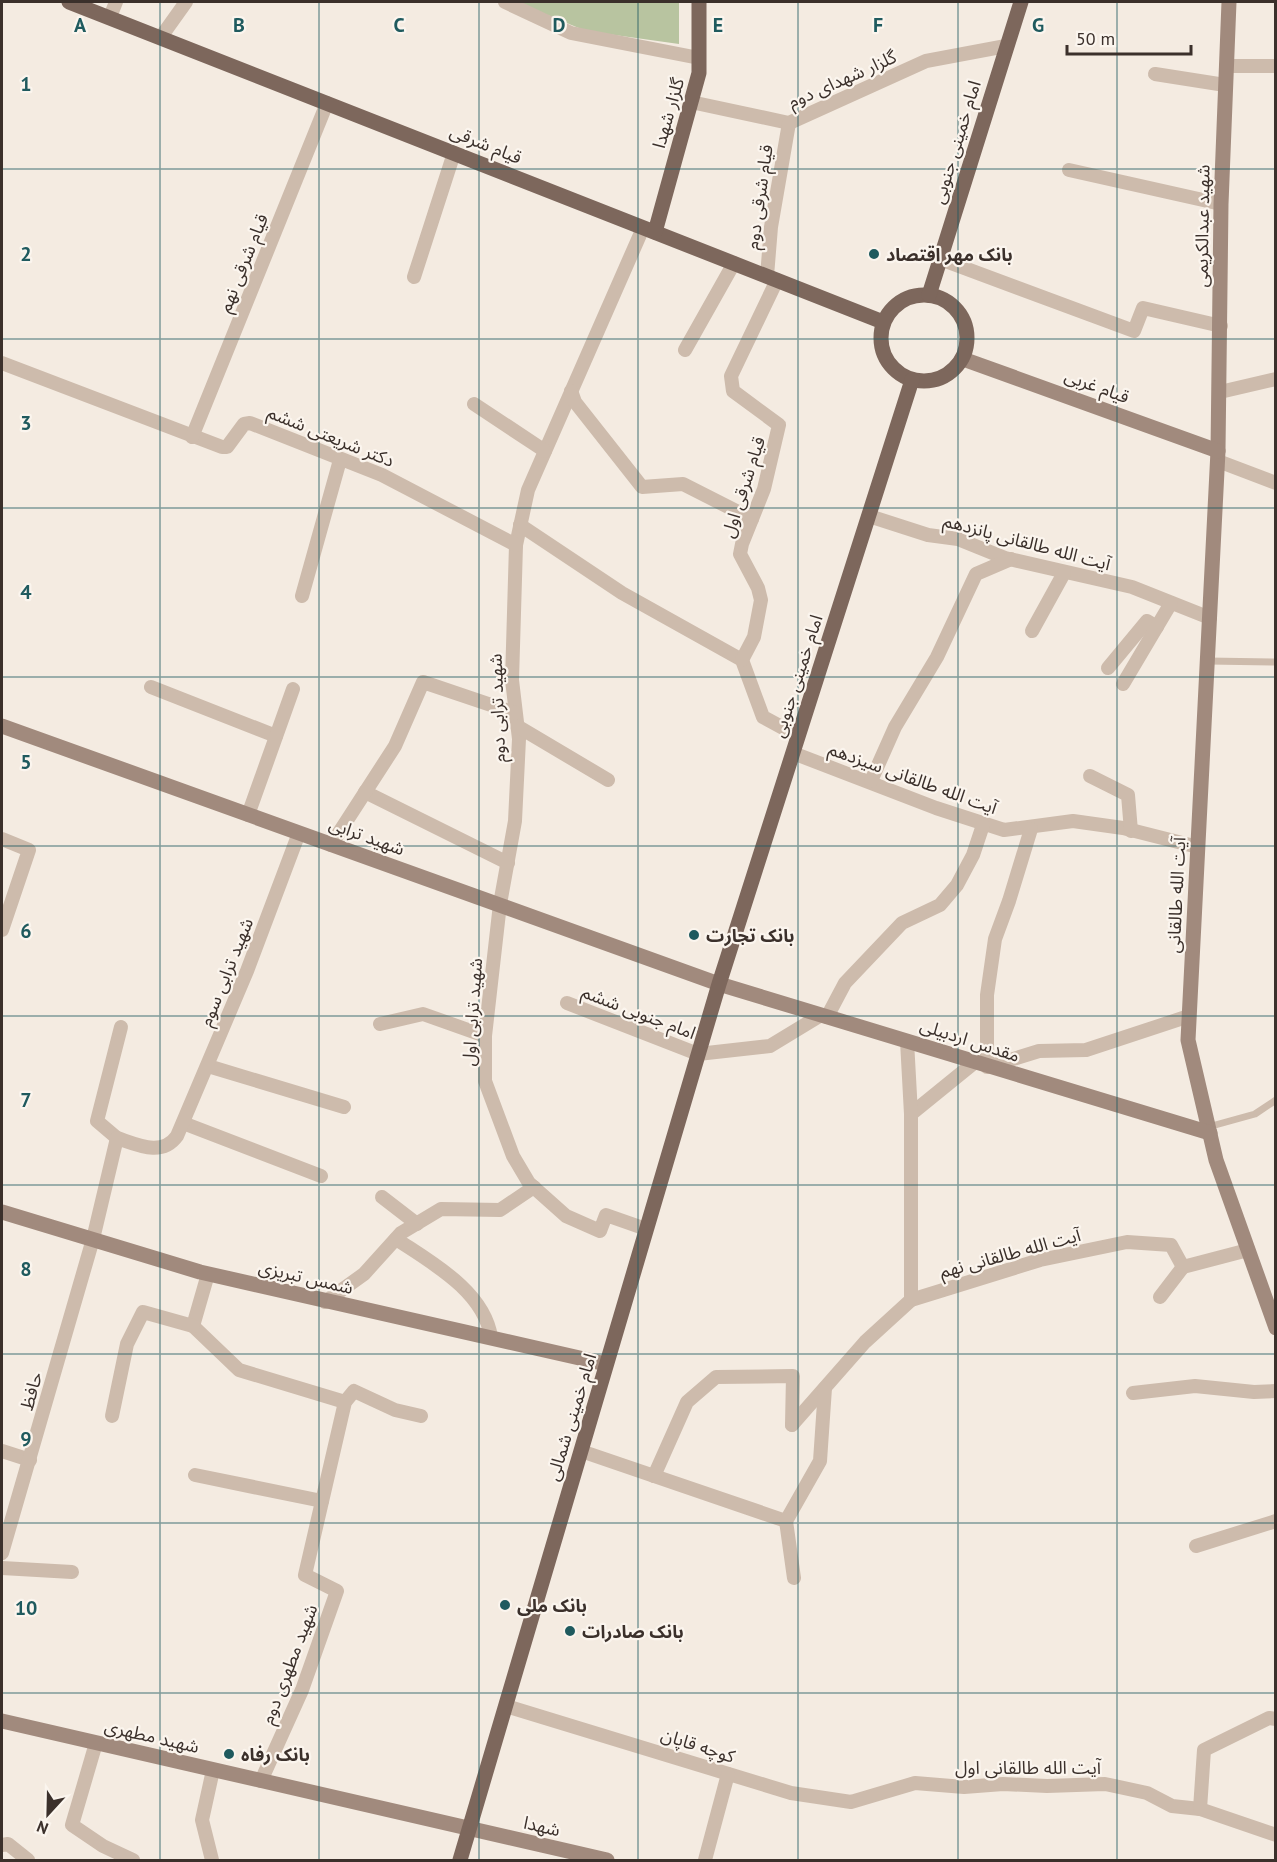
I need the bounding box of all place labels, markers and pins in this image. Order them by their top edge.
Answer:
place label: بانک مهر اقتصاد [886,243,1013,266]
marker: بانک مهر اقتصاد [867,247,881,261]
place label: بانک تجارت [706,924,795,947]
marker: بانک تجارت [687,928,701,942]
place label: بانک ملی [517,1594,587,1617]
marker: بانک ملی [498,1598,512,1612]
place label: بانک صادرات [582,1620,684,1643]
marker: بانک صادرات [563,1624,577,1638]
place label: بانک رفاه [241,1743,310,1766]
marker: بانک رفاه [222,1747,236,1761]

